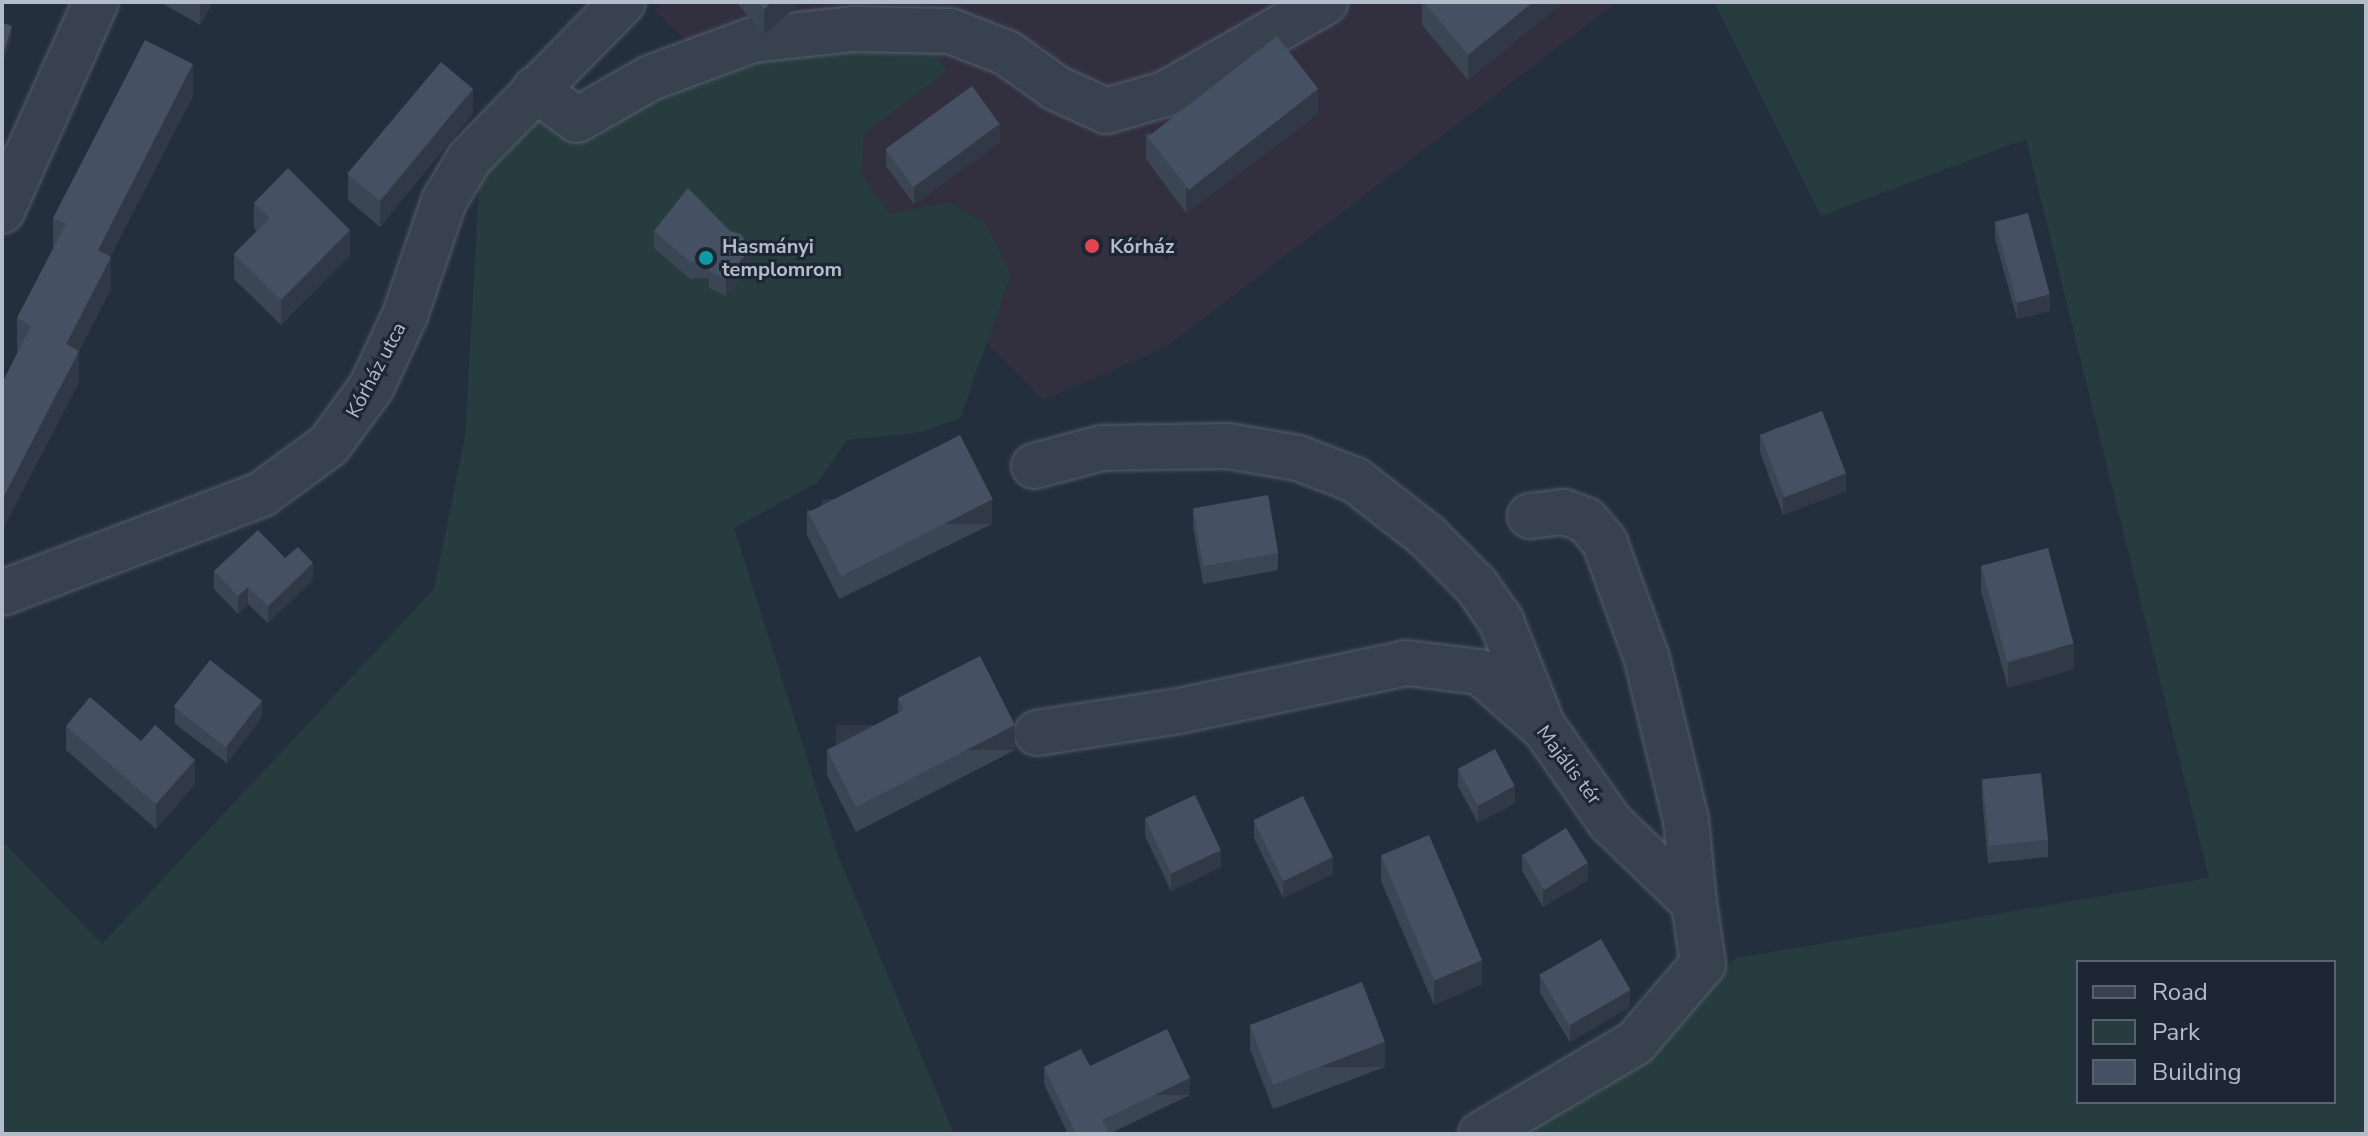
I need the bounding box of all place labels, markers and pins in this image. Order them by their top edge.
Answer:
place label: Hasmányi templomrom [722,234,842,281]
place label: Kórház [1110,234,1174,258]
marker: Kórház [1081,235,1103,257]
marker: Hasmányi templomrom [697,249,715,267]

